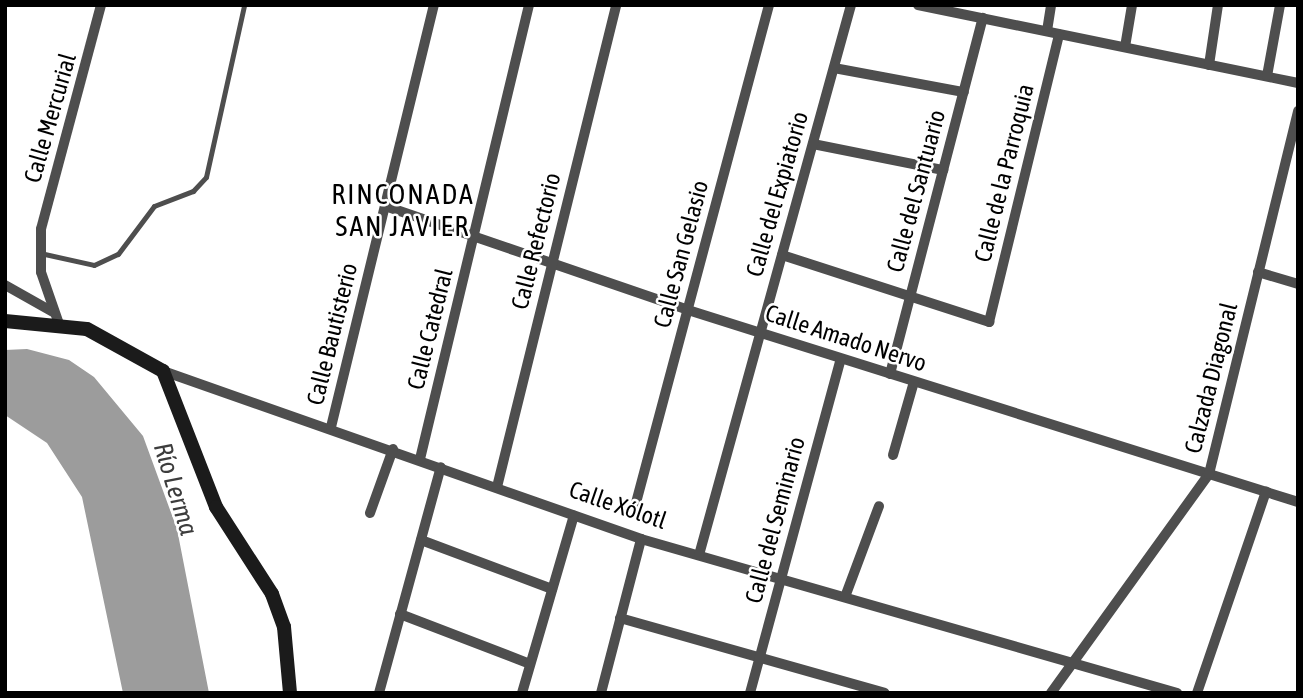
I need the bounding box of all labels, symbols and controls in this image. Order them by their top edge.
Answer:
street label: Calle Mercurial [18,50,82,186]
street label: Calle de la Parroquia [968,81,1040,265]
street label: Calle del Santuario [880,107,952,275]
street label: Calle del Expiatorio [740,108,814,280]
street label: Calle Refectorio [505,170,567,312]
district label: RINCONADA SAN JAVIER [332,177,474,243]
street label: Calle San Gelasio [648,177,714,331]
street label: Calle Bautisterio [300,260,364,408]
street label: Calle Catedral [401,266,459,392]
street label: Calle Amado Nervo [762,298,930,378]
street label: Calzada Diagonal [1178,300,1244,456]
street label: Calle del Seminario [739,434,811,606]
water label: Río Lerma [146,439,204,539]
street label: Calle Xólotl [566,475,670,535]

